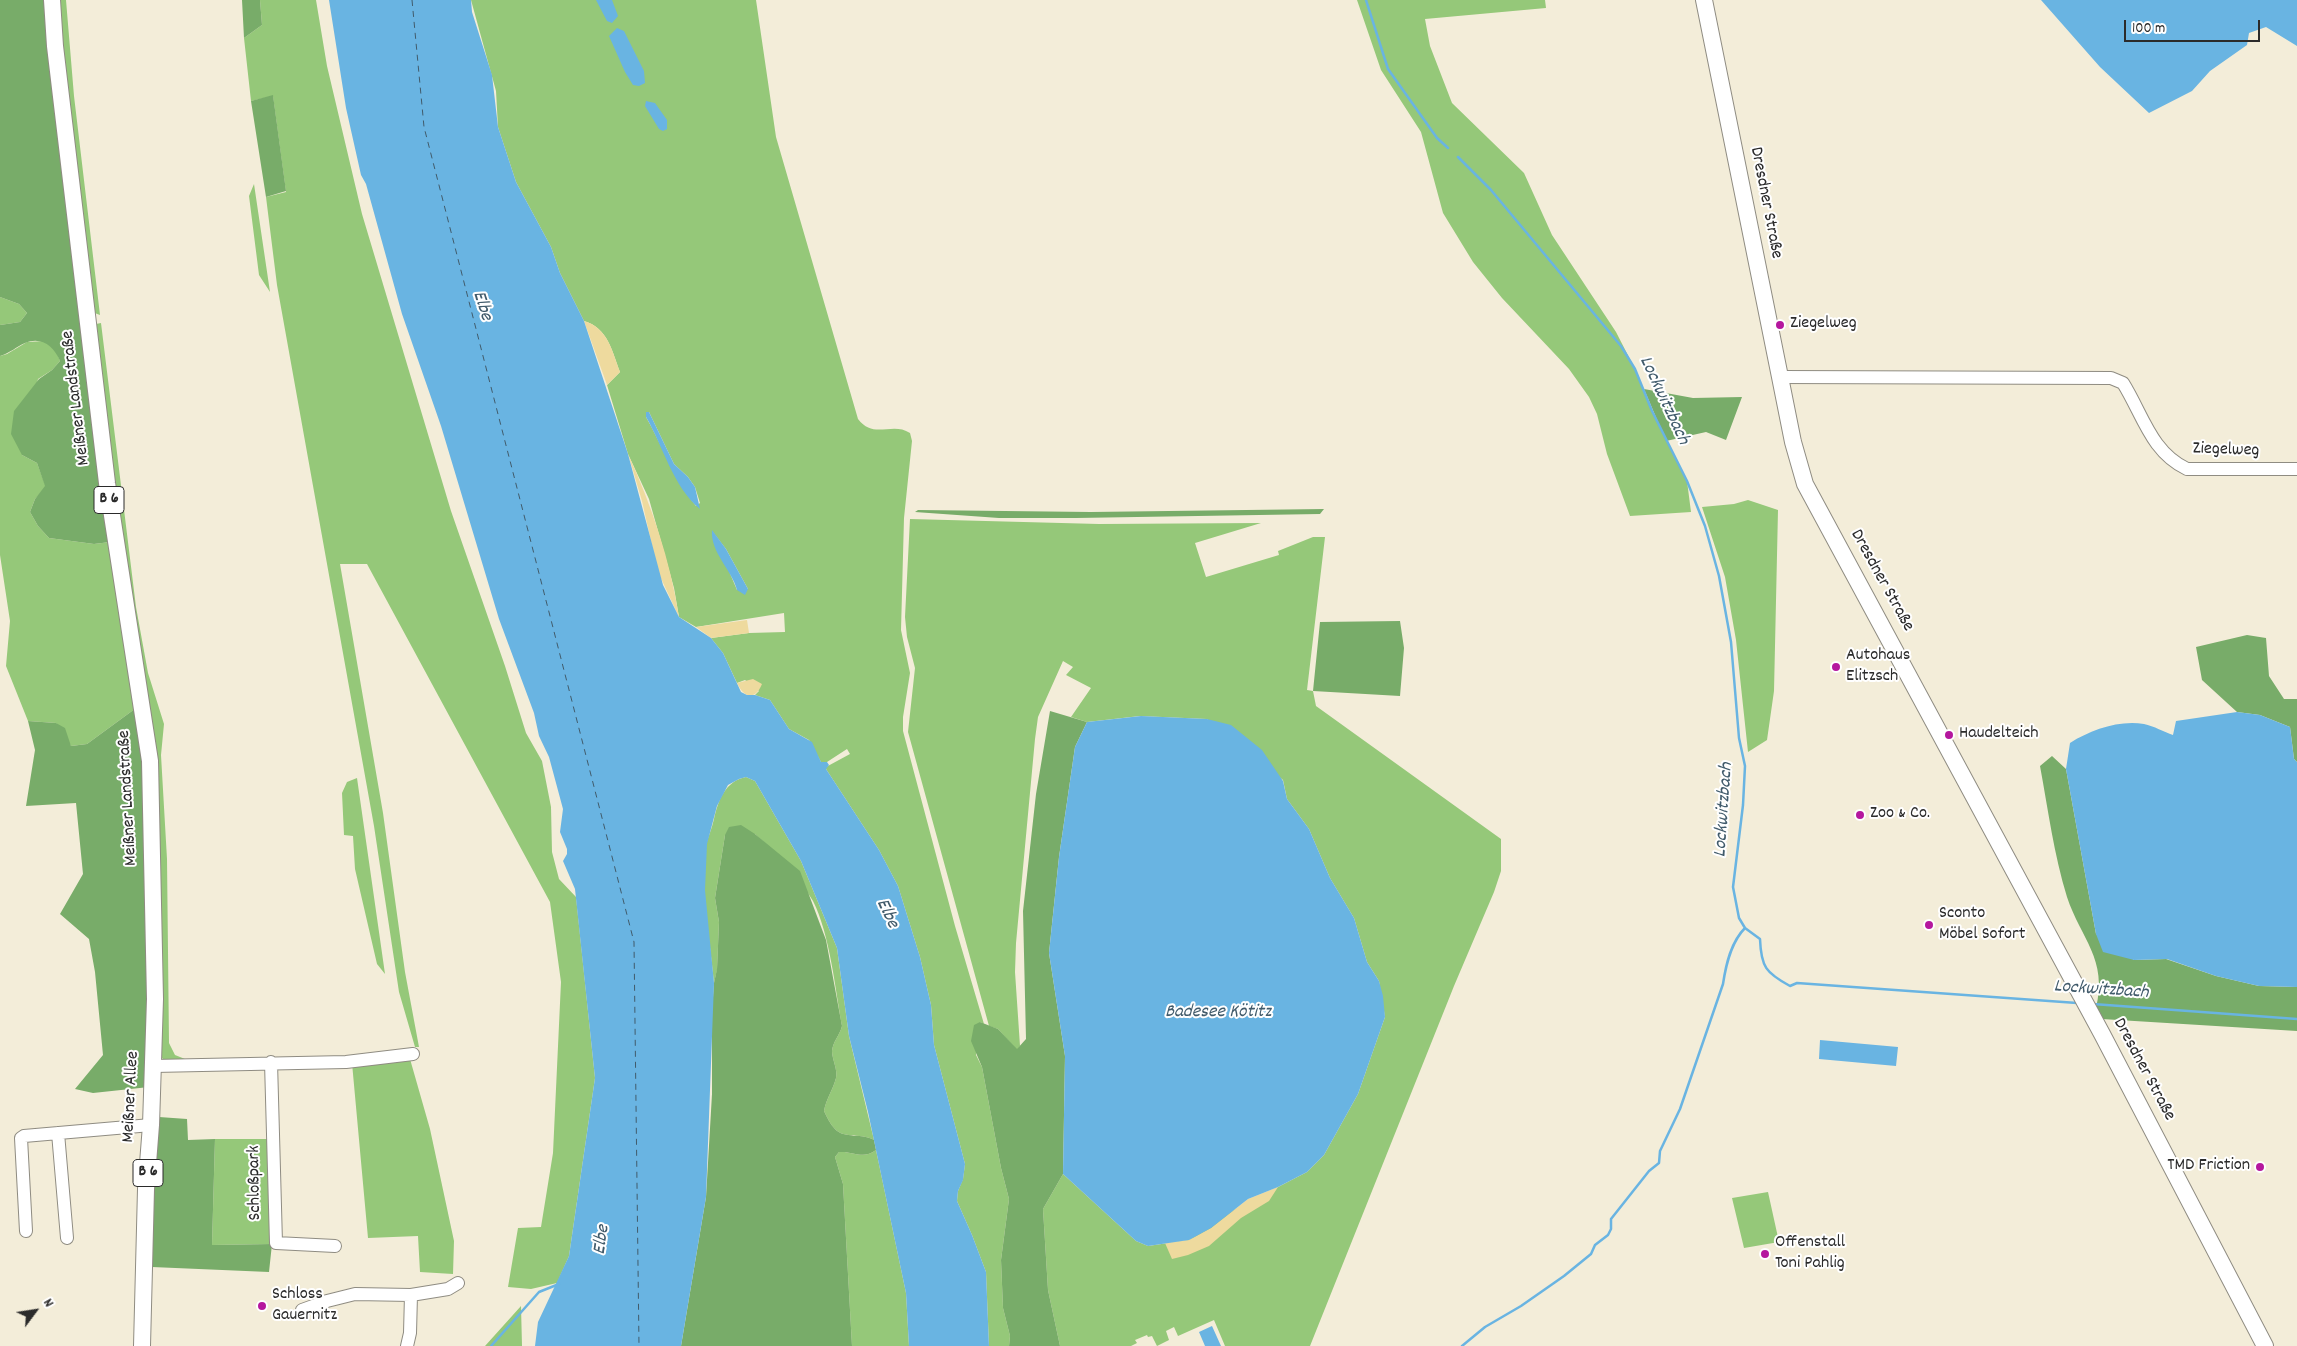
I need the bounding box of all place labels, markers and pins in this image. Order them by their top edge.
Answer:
place label: Ziegelweg [1790,314,1857,336]
marker: Ziegelweg [1774,319,1786,331]
place label: Autohaus Elitzsch [1846,646,1910,689]
marker: Autohaus Elitzsch [1830,661,1842,673]
place label: Haudelteich [1959,724,2038,746]
marker: Haudelteich [1943,729,1955,741]
place label: Zoo & Co. [1870,804,1930,826]
marker: Zoo & Co. [1854,809,1866,821]
place label: Sconto Möbel Sofort [1939,904,2025,946]
marker: Sconto Möbel Sofort [1923,919,1935,931]
place label: TMD Friction [2167,1156,2250,1178]
marker: TMD Friction [2254,1161,2266,1173]
place label: Offenstall Toni Pahlig [1775,1233,1845,1276]
marker: Offenstall Toni Pahlig [1759,1248,1771,1260]
place label: Schloss Gauernitz [272,1285,337,1328]
marker: Schloss Gauernitz [256,1300,268,1312]

